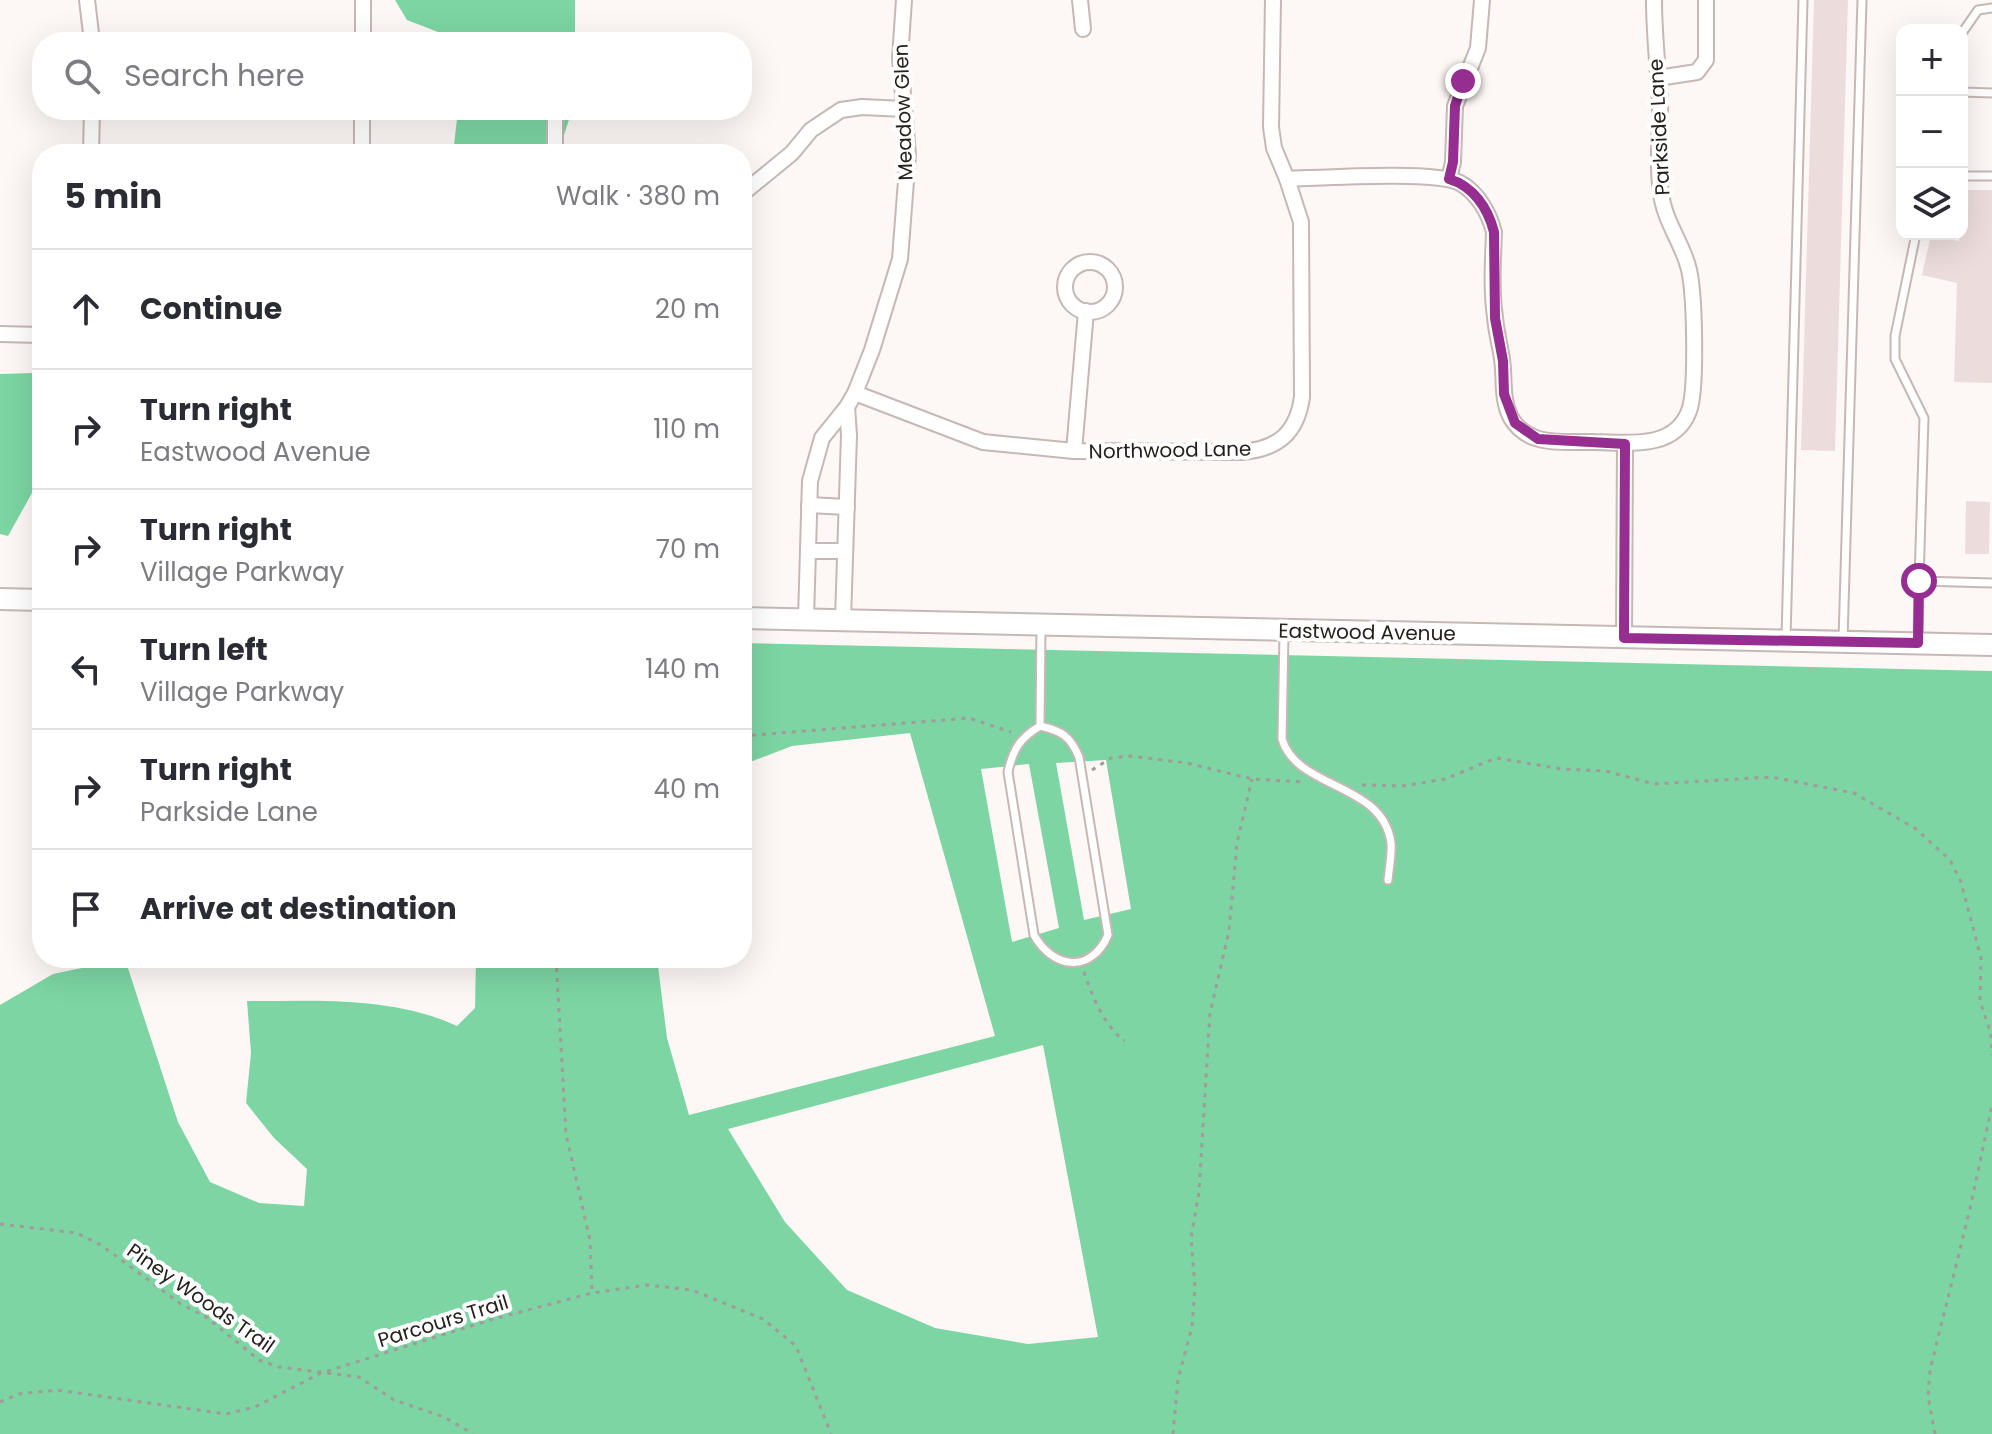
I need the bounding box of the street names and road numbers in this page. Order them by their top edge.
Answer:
street label: Meadow Glen [887,43,919,181]
street label: Parkside Lane [1641,58,1677,196]
street label: Northwood Lane [1088,435,1252,465]
street label: Eastwood Avenue [1278,616,1456,648]
street label: Piney Woods Trail [122,1237,280,1359]
street label: Parcours Trail [374,1288,512,1354]

